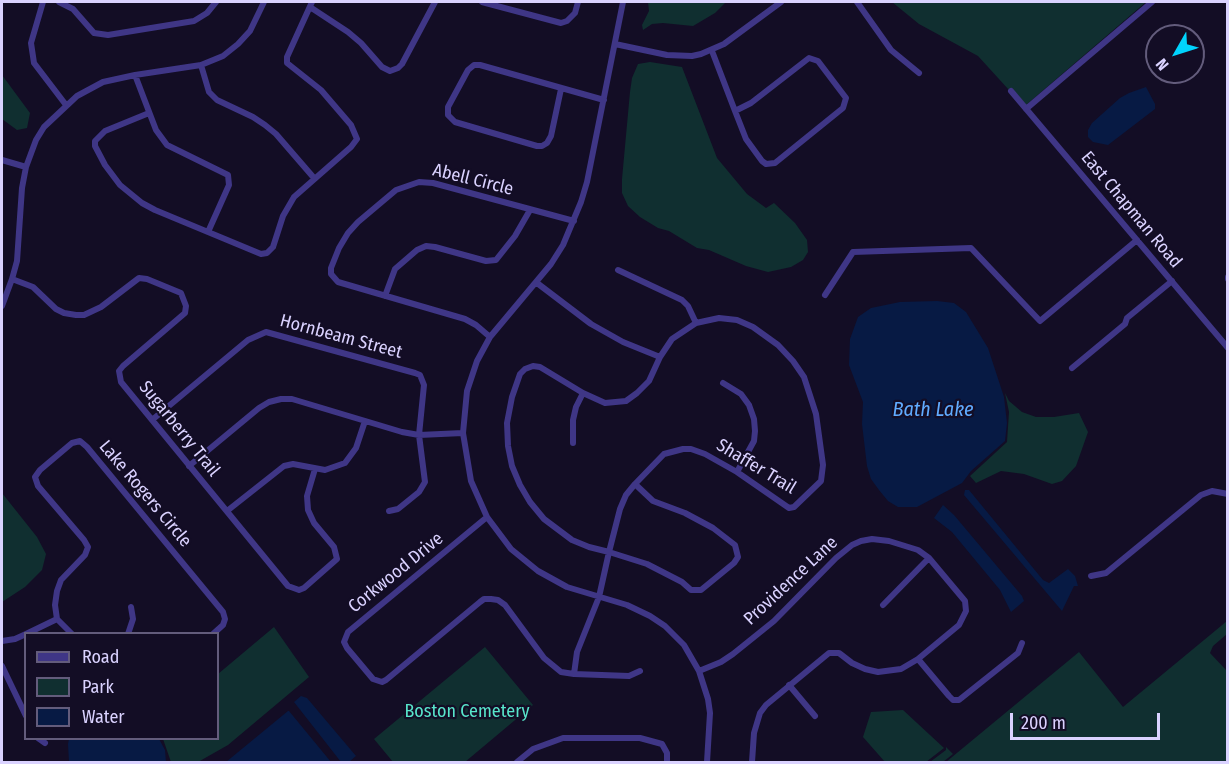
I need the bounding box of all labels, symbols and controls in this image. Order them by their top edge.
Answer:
north arrow [1145,24,1205,84]
text: N [1152,55,1173,74]
street label: East Chapman Road [1076,147,1186,273]
street label: Abell Circle [430,160,516,200]
street label: Hornbeam Street [278,310,404,364]
street label: Sugarberry Trail [134,377,224,481]
water label: Bath Lake [892,398,974,422]
street label: Shaffer Trail [712,435,800,499]
street label: Lake Rogers Circle [94,436,196,552]
street label: Corkwood Drive [344,528,448,618]
street label: Providence Lane [740,532,842,630]
legend [24,632,219,740]
text: Road [82,646,119,668]
text: Park [82,676,114,698]
park label: Boston Cemetery [404,701,530,723]
scale bar [1013,701,1163,739]
text: Water [82,706,125,728]
text: 200 m [1021,712,1066,734]

